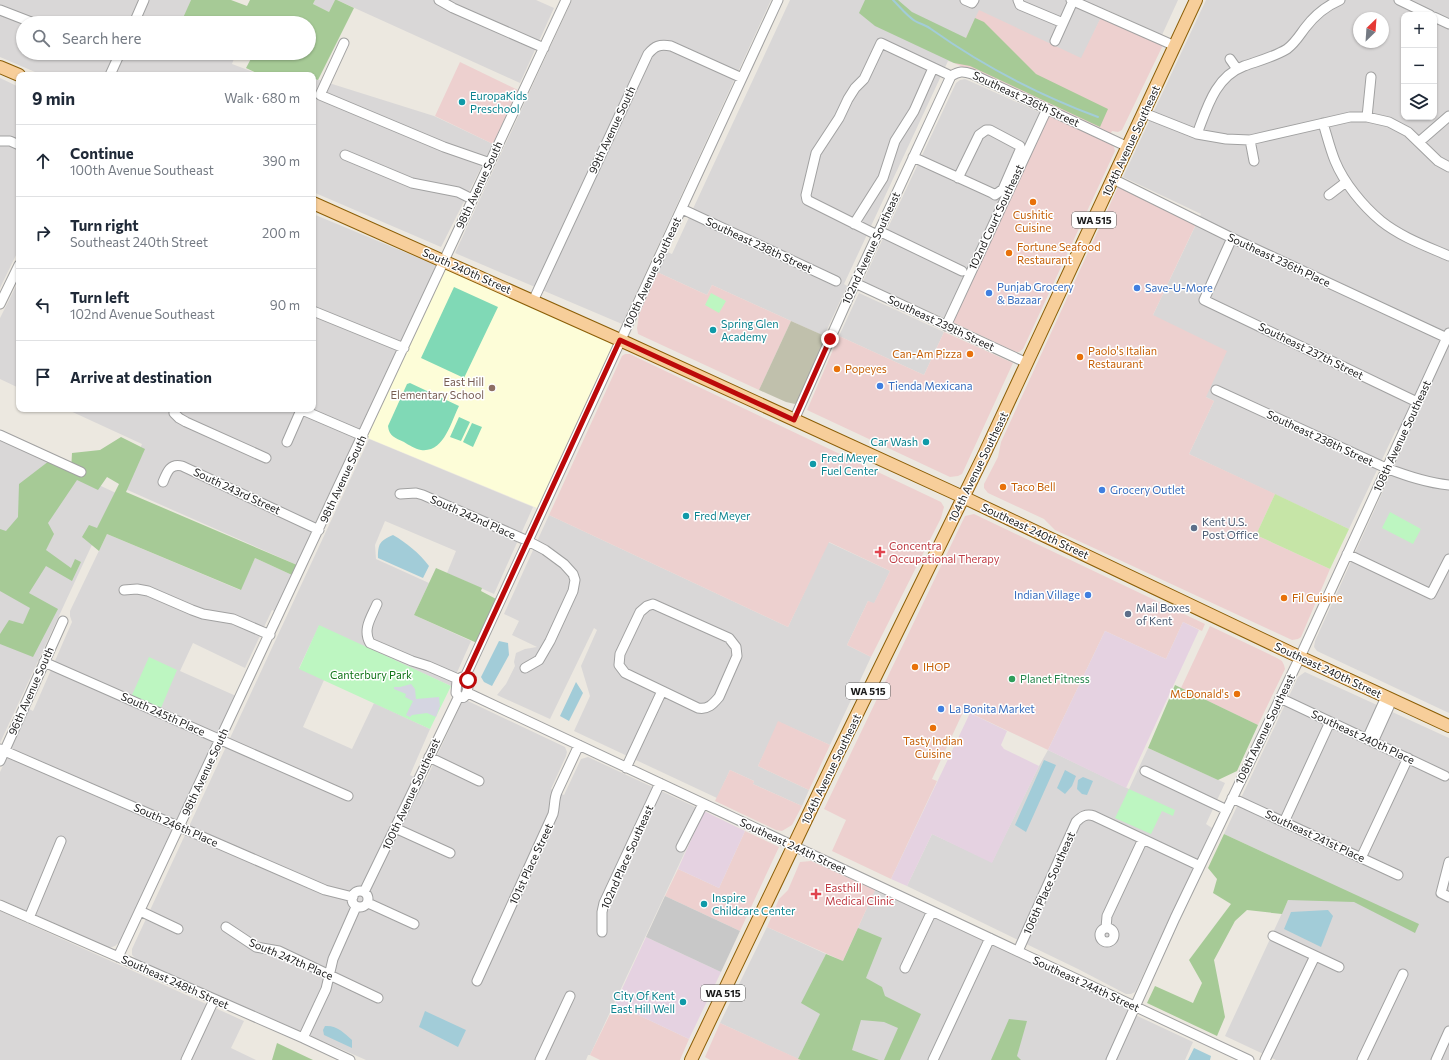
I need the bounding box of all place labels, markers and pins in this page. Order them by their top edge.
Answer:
place label: EuropaKids Preschool [470,89,527,115]
marker: EuropaKids Preschool [457,97,467,107]
marker: Cushitic Cuisine [1028,197,1038,207]
place label: Cushitic Cuisine [1013,208,1053,234]
place label: Fortune Seafood Restaurant [1017,240,1100,266]
marker: Fortune Seafood Restaurant [1004,248,1014,258]
place label: Punjab Grocery & Bazaar [997,280,1074,306]
place label: Save-U-More [1145,281,1213,294]
marker: Save-U-More [1132,283,1142,293]
marker: Punjab Grocery & Bazaar [984,288,994,298]
place label: Spring Glen Academy [721,317,779,343]
marker: Spring Glen Academy [708,325,718,335]
place label: Paolo's Italian Restaurant [1088,344,1157,370]
place label: Can-Am Pizza [892,347,962,360]
marker: Can-Am Pizza [965,349,975,359]
marker: Paolo's Italian Restaurant [1075,352,1085,362]
place label: Popeyes [845,362,887,375]
marker: Popeyes [832,364,842,374]
place label: East Hill Elementary School [391,375,484,401]
place label: Tienda Mexicana [888,379,972,392]
marker: Tienda Mexicana [875,381,885,391]
marker: East Hill Elementary School [487,383,497,393]
place label: Car Wash [871,435,918,448]
marker: Car Wash [921,437,931,447]
place label: Fred Meyer Fuel Center [821,451,879,477]
marker: Fred Meyer Fuel Center [808,459,818,469]
place label: Taco Bell [1011,480,1055,493]
marker: Taco Bell [998,482,1008,492]
place label: Grocery Outlet [1110,483,1185,496]
marker: Grocery Outlet [1097,485,1107,495]
place label: Fred Meyer [694,509,751,522]
marker: Fred Meyer [681,511,691,521]
place label: Kent U.S. Post Office [1202,515,1258,541]
marker: Kent U.S. Post Office [1189,523,1199,533]
place label: Concentra Occupational Therapy [889,539,1000,565]
marker: Concentra Occupational Therapy [874,546,886,558]
place label: Indian Village [1014,588,1080,601]
marker: Indian Village [1083,590,1093,600]
place label: Fil Cuisine [1292,591,1343,604]
marker: Fil Cuisine [1279,593,1289,603]
place label: Mail Boxes of Kent [1136,601,1190,627]
marker: Mail Boxes of Kent [1123,609,1133,619]
place label: IHOP [923,660,950,673]
marker: IHOP [910,662,920,672]
place label: Planet Fitness [1020,672,1090,685]
marker: Planet Fitness [1007,674,1017,684]
place label: McDonald's [1170,687,1229,700]
marker: McDonald's [1232,689,1242,699]
place label: La Bonita Market [949,702,1035,715]
marker: La Bonita Market [936,704,946,714]
marker: Tasty Indian Cuisine [928,723,938,733]
place label: Tasty Indian Cuisine [903,734,963,760]
place label: Easthill Medical Clinic [825,881,894,907]
marker: Easthill Medical Clinic [810,888,822,900]
place label: Inspire Childcare Center [712,891,796,917]
marker: Inspire Childcare Center [699,899,709,909]
place label: City Of Kent East Hill Well [611,989,675,1015]
marker: City Of Kent East Hill Well [678,997,688,1007]

